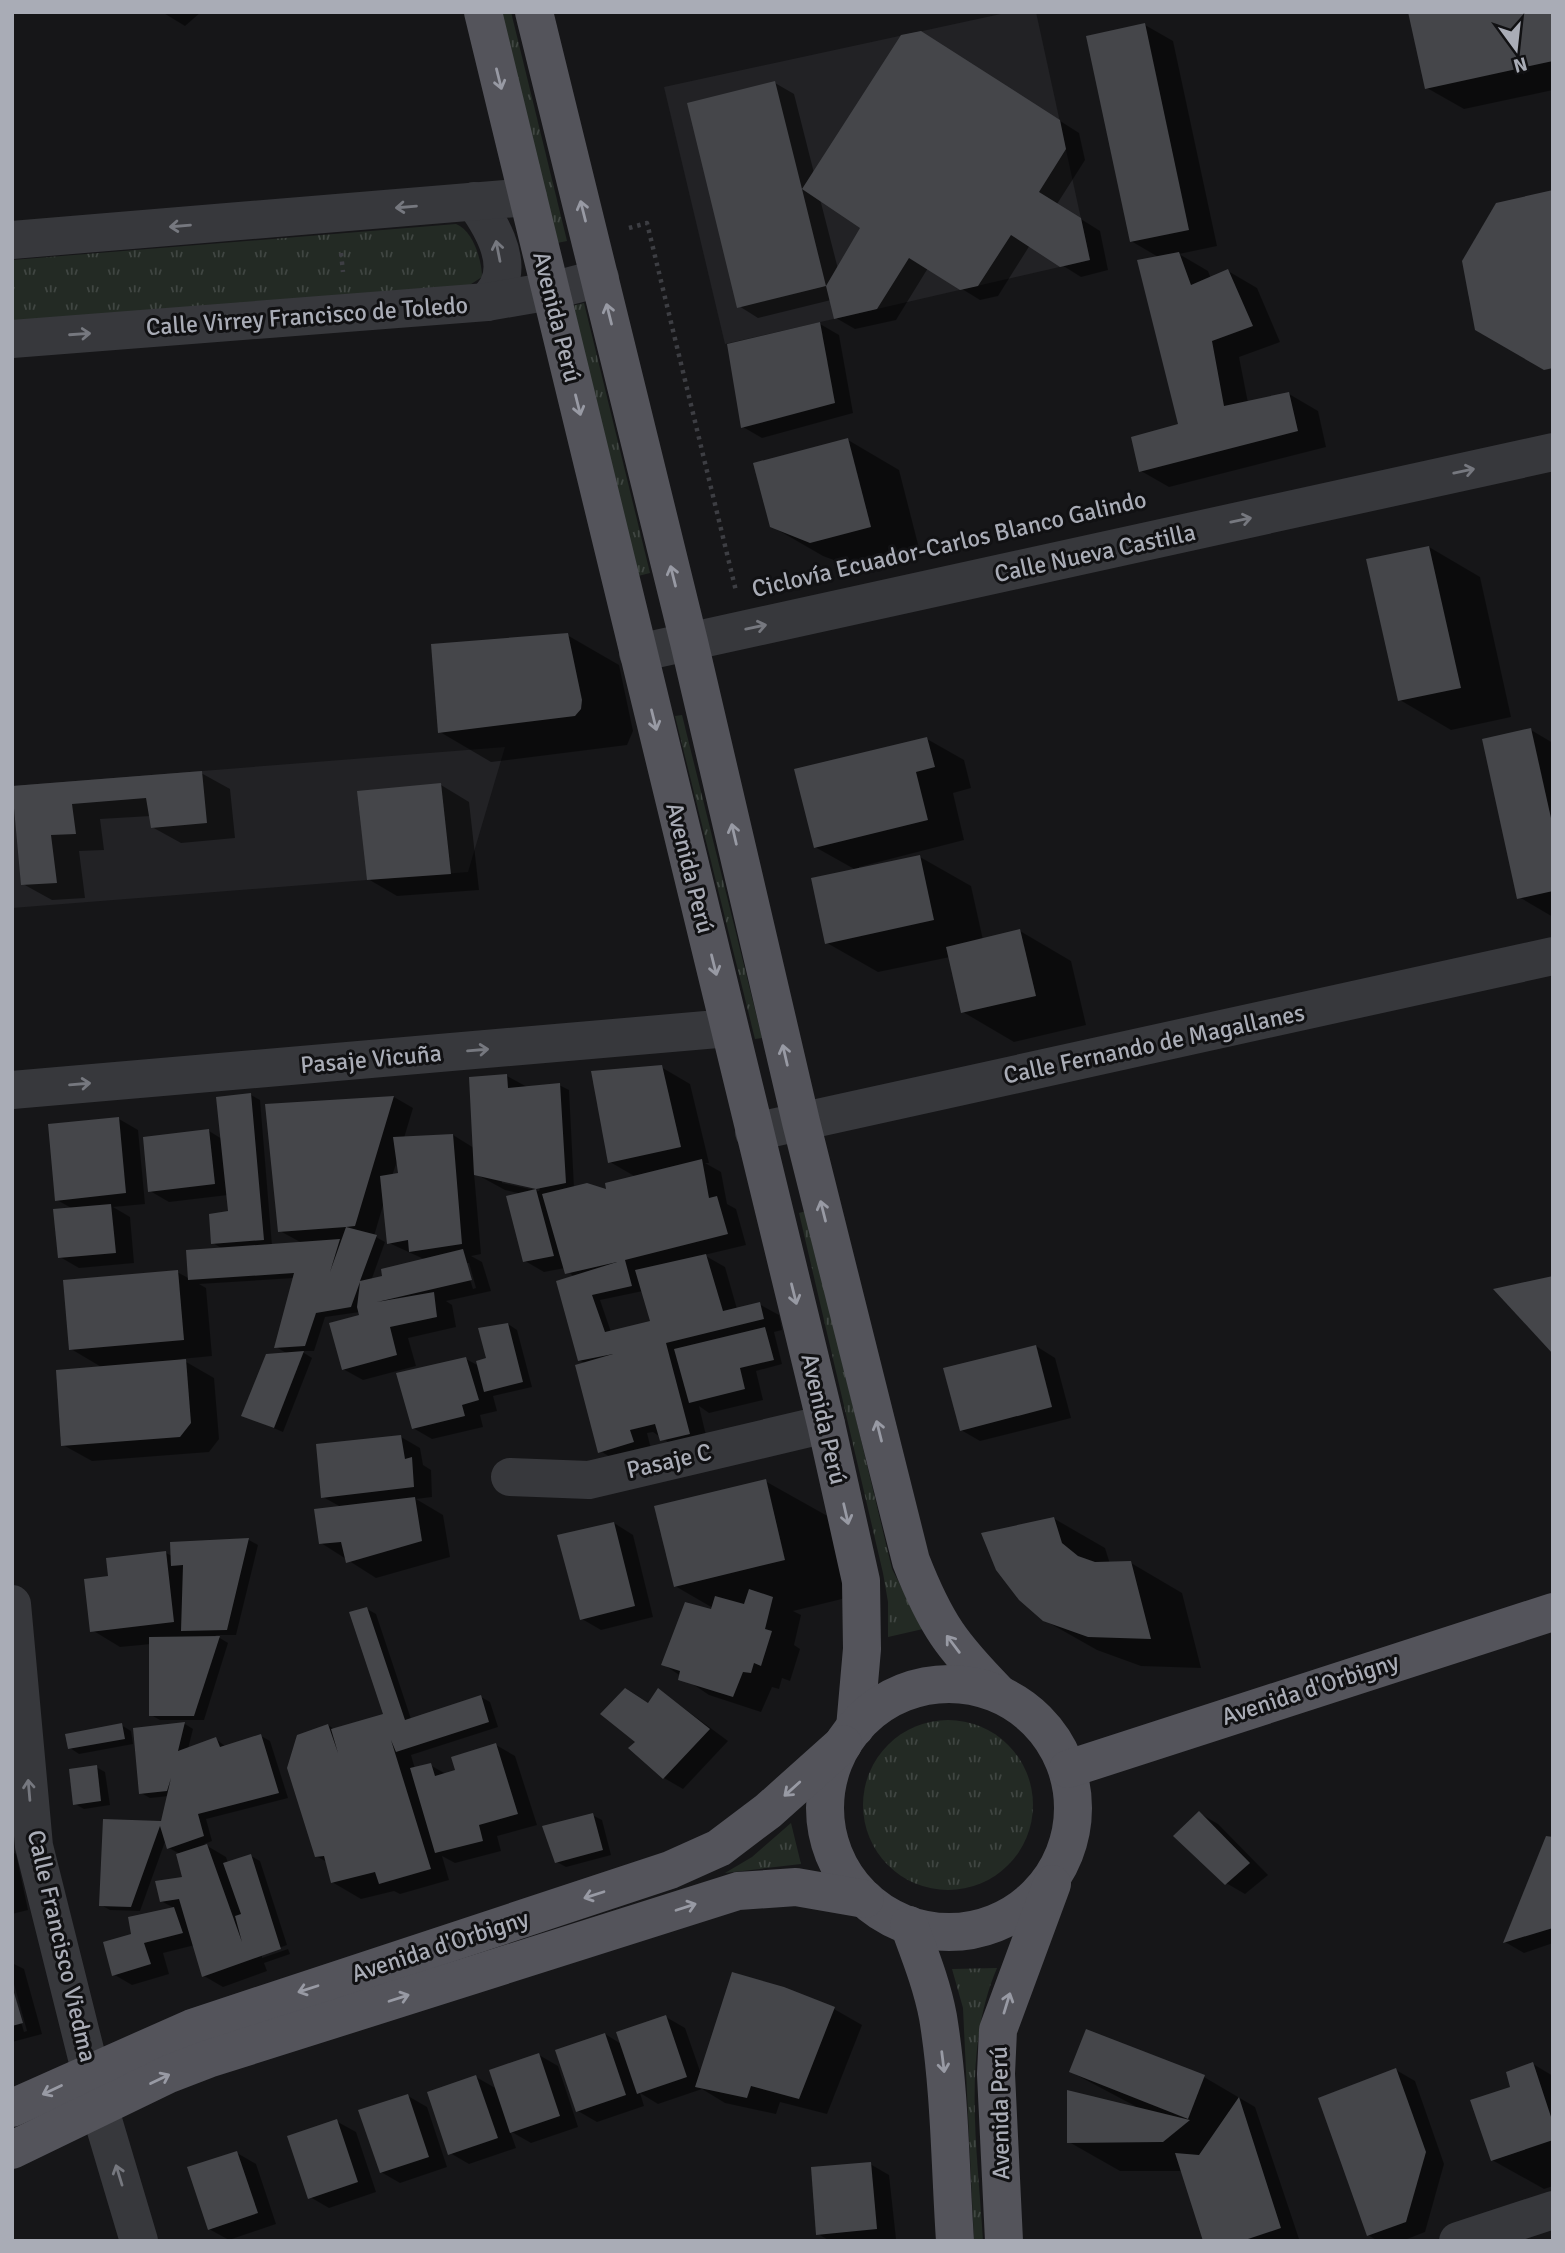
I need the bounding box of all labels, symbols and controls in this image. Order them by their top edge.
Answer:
north arrow [1481,14,1551,84]
text: N [1511,51,1530,78]
one-way arrow [493,67,506,90]
one-way arrow [396,201,418,214]
one-way arrow [576,201,589,223]
one-way arrow [169,220,191,233]
one-way arrow [491,240,504,263]
street label: Avenida Perú [526,249,588,385]
street label: Calle Virrey Francisco de Toledo [145,290,469,342]
one-way arrow [602,303,615,326]
one-way arrow [69,327,92,340]
one-way arrow [572,394,585,416]
one-way arrow [1452,464,1475,478]
street label: Ciclovía Ecuador-Carlos Blanco Galindo [749,484,1149,604]
one-way arrow [1230,513,1252,526]
street label: Calle Nueva Castilla [992,517,1198,589]
one-way arrow [666,565,679,588]
one-way arrow [744,620,767,634]
one-way arrow [648,708,661,731]
street label: Avenida Perú [659,800,721,936]
one-way arrow [727,823,740,846]
one-way arrow [708,953,721,976]
street label: Calle Fernando de Magallanes [1001,997,1307,1091]
street label: Pasaje Vicuña [299,1038,443,1080]
one-way arrow [466,1043,489,1056]
one-way arrow [778,1044,791,1067]
one-way arrow [68,1077,91,1090]
one-way arrow [816,1200,829,1223]
one-way arrow [788,1282,801,1305]
street label: Avenida Perú [794,1351,854,1487]
one-way arrow [872,1420,885,1443]
street label: Pasaje C [624,1437,714,1485]
one-way arrow [839,1502,853,1525]
one-way arrow [946,1635,961,1654]
street label: Avenida d'Orbigny [1218,1646,1402,1732]
one-way arrow [22,1779,35,1802]
one-way arrow [783,1781,801,1797]
street label: Calle Francisco Viedma [21,1827,103,2065]
one-way arrow [583,1890,605,1903]
one-way arrow [675,1900,697,1913]
street label: Avenida d'Orbigny [348,1903,532,1989]
one-way arrow [297,1984,319,1997]
one-way arrow [388,1991,410,2004]
one-way arrow [1001,1992,1014,2014]
street label: Avenida Perú [984,2046,1016,2180]
one-way arrow [937,2050,950,2073]
one-way arrow [149,2071,170,2085]
one-way arrow [42,2083,63,2097]
one-way arrow [112,2165,125,2187]

